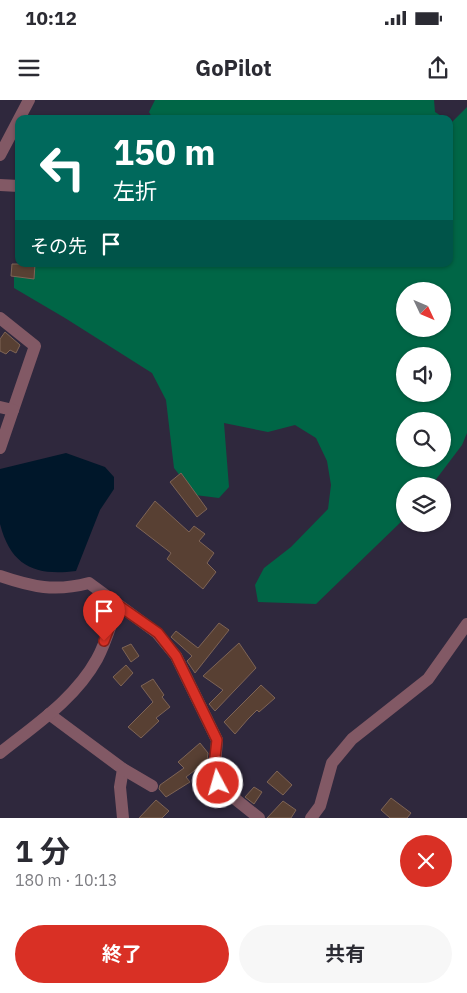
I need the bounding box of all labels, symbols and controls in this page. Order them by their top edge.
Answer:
text: 10:12 [25,6,77,30]
text: GoPilot [195,53,272,82]
icon: menu [15,54,43,82]
icon: share [424,54,452,82]
text: 150 m [113,129,216,175]
icon: left [30,135,95,200]
text: 左折 [113,176,157,205]
icon: arrive [97,230,125,258]
text: その先 [30,234,87,258]
north arrow [396,282,451,338]
map controls [396,282,451,532]
button: sound [396,347,451,402]
button: search [396,412,451,467]
button: layers [396,477,451,532]
pin [83,590,125,641]
icon: arrive [90,597,118,625]
position arrow [191,756,243,808]
text: 1 分 [15,831,70,870]
button: close [400,835,452,887]
text: 180 m · 10:13 [15,870,117,890]
button: 終了 [15,925,229,983]
button: 共有 [239,925,452,983]

